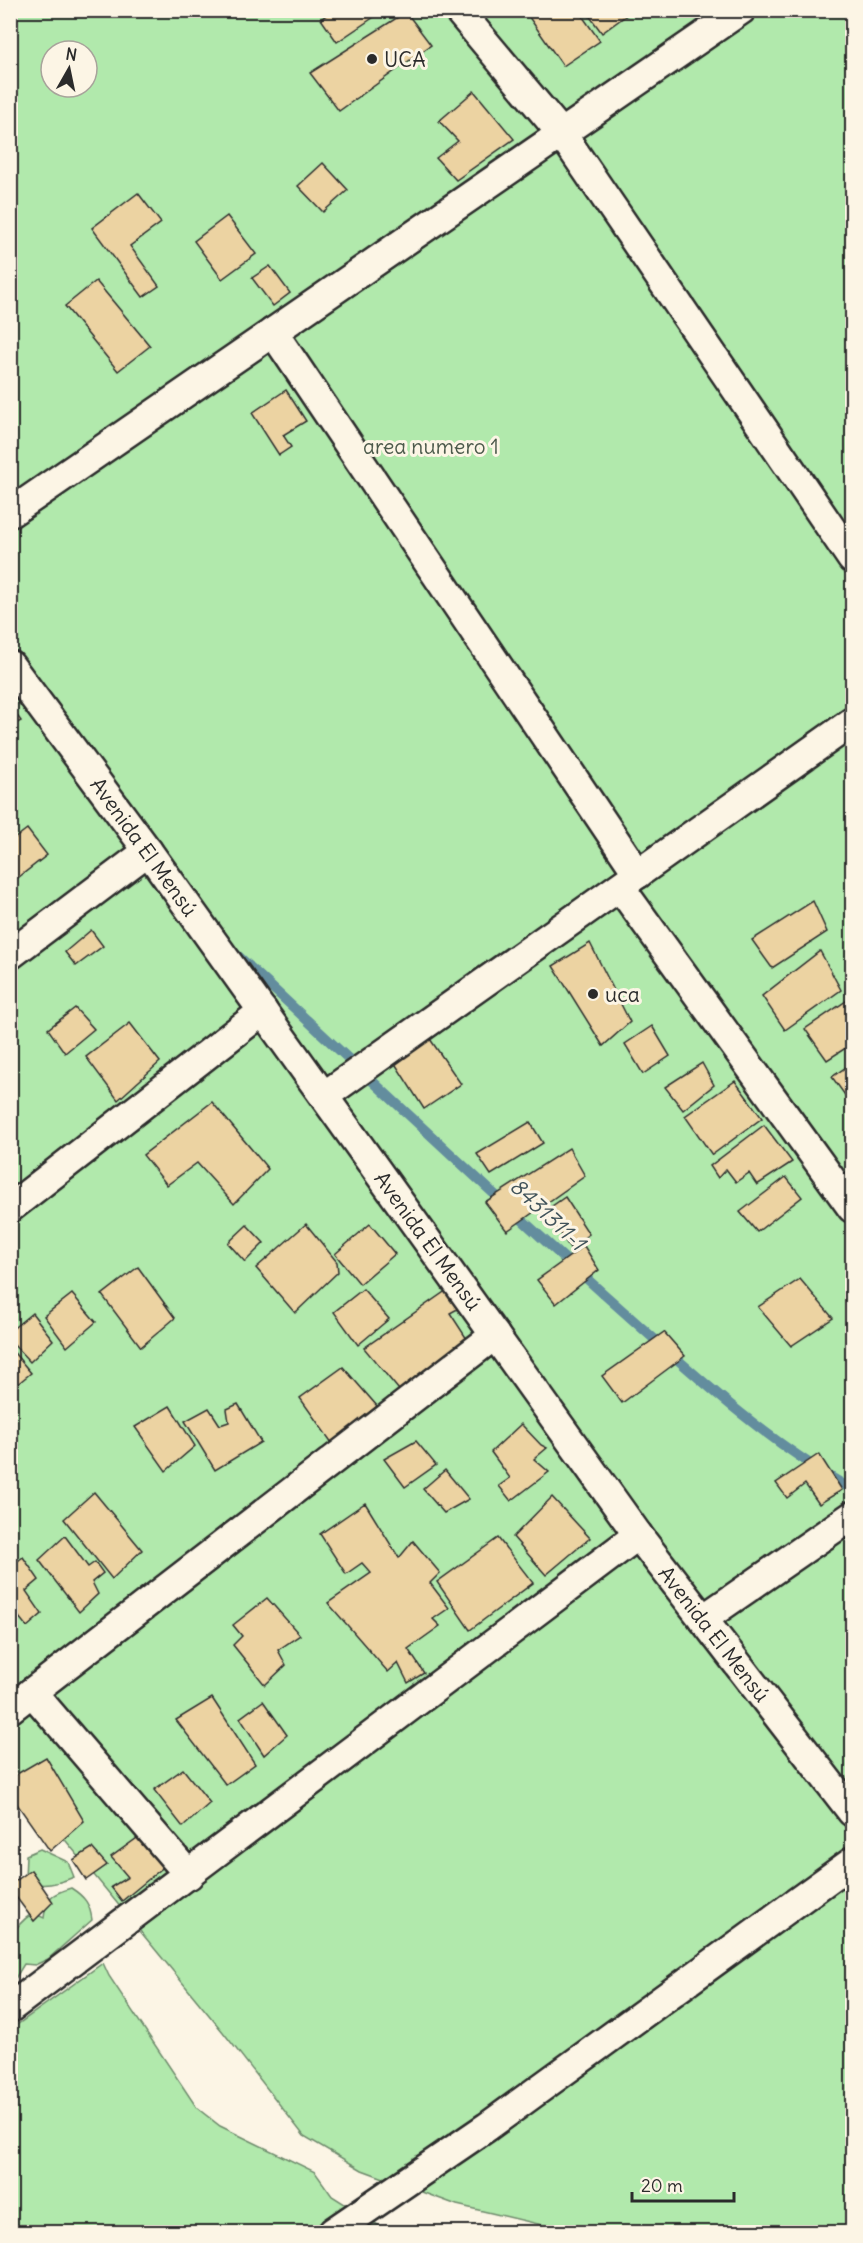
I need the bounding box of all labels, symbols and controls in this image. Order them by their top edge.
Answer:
north arrow [39,39,99,99]
text: N [64,43,78,65]
place label: UCA [384,46,426,73]
marker: UCA [365,52,379,66]
park label: area numero 1 [363,433,499,460]
street label: Avenida El Mensú [84,772,204,922]
place label: uca [605,981,640,1008]
marker: uca [586,987,600,1001]
street label: Avenida El Mensú [368,1166,488,1316]
water label: 8431311-1 [504,1172,593,1258]
street label: Avenida El Mensú [652,1561,776,1707]
scale bar [632,2165,734,2203]
text: 20 m [641,2174,683,2197]

